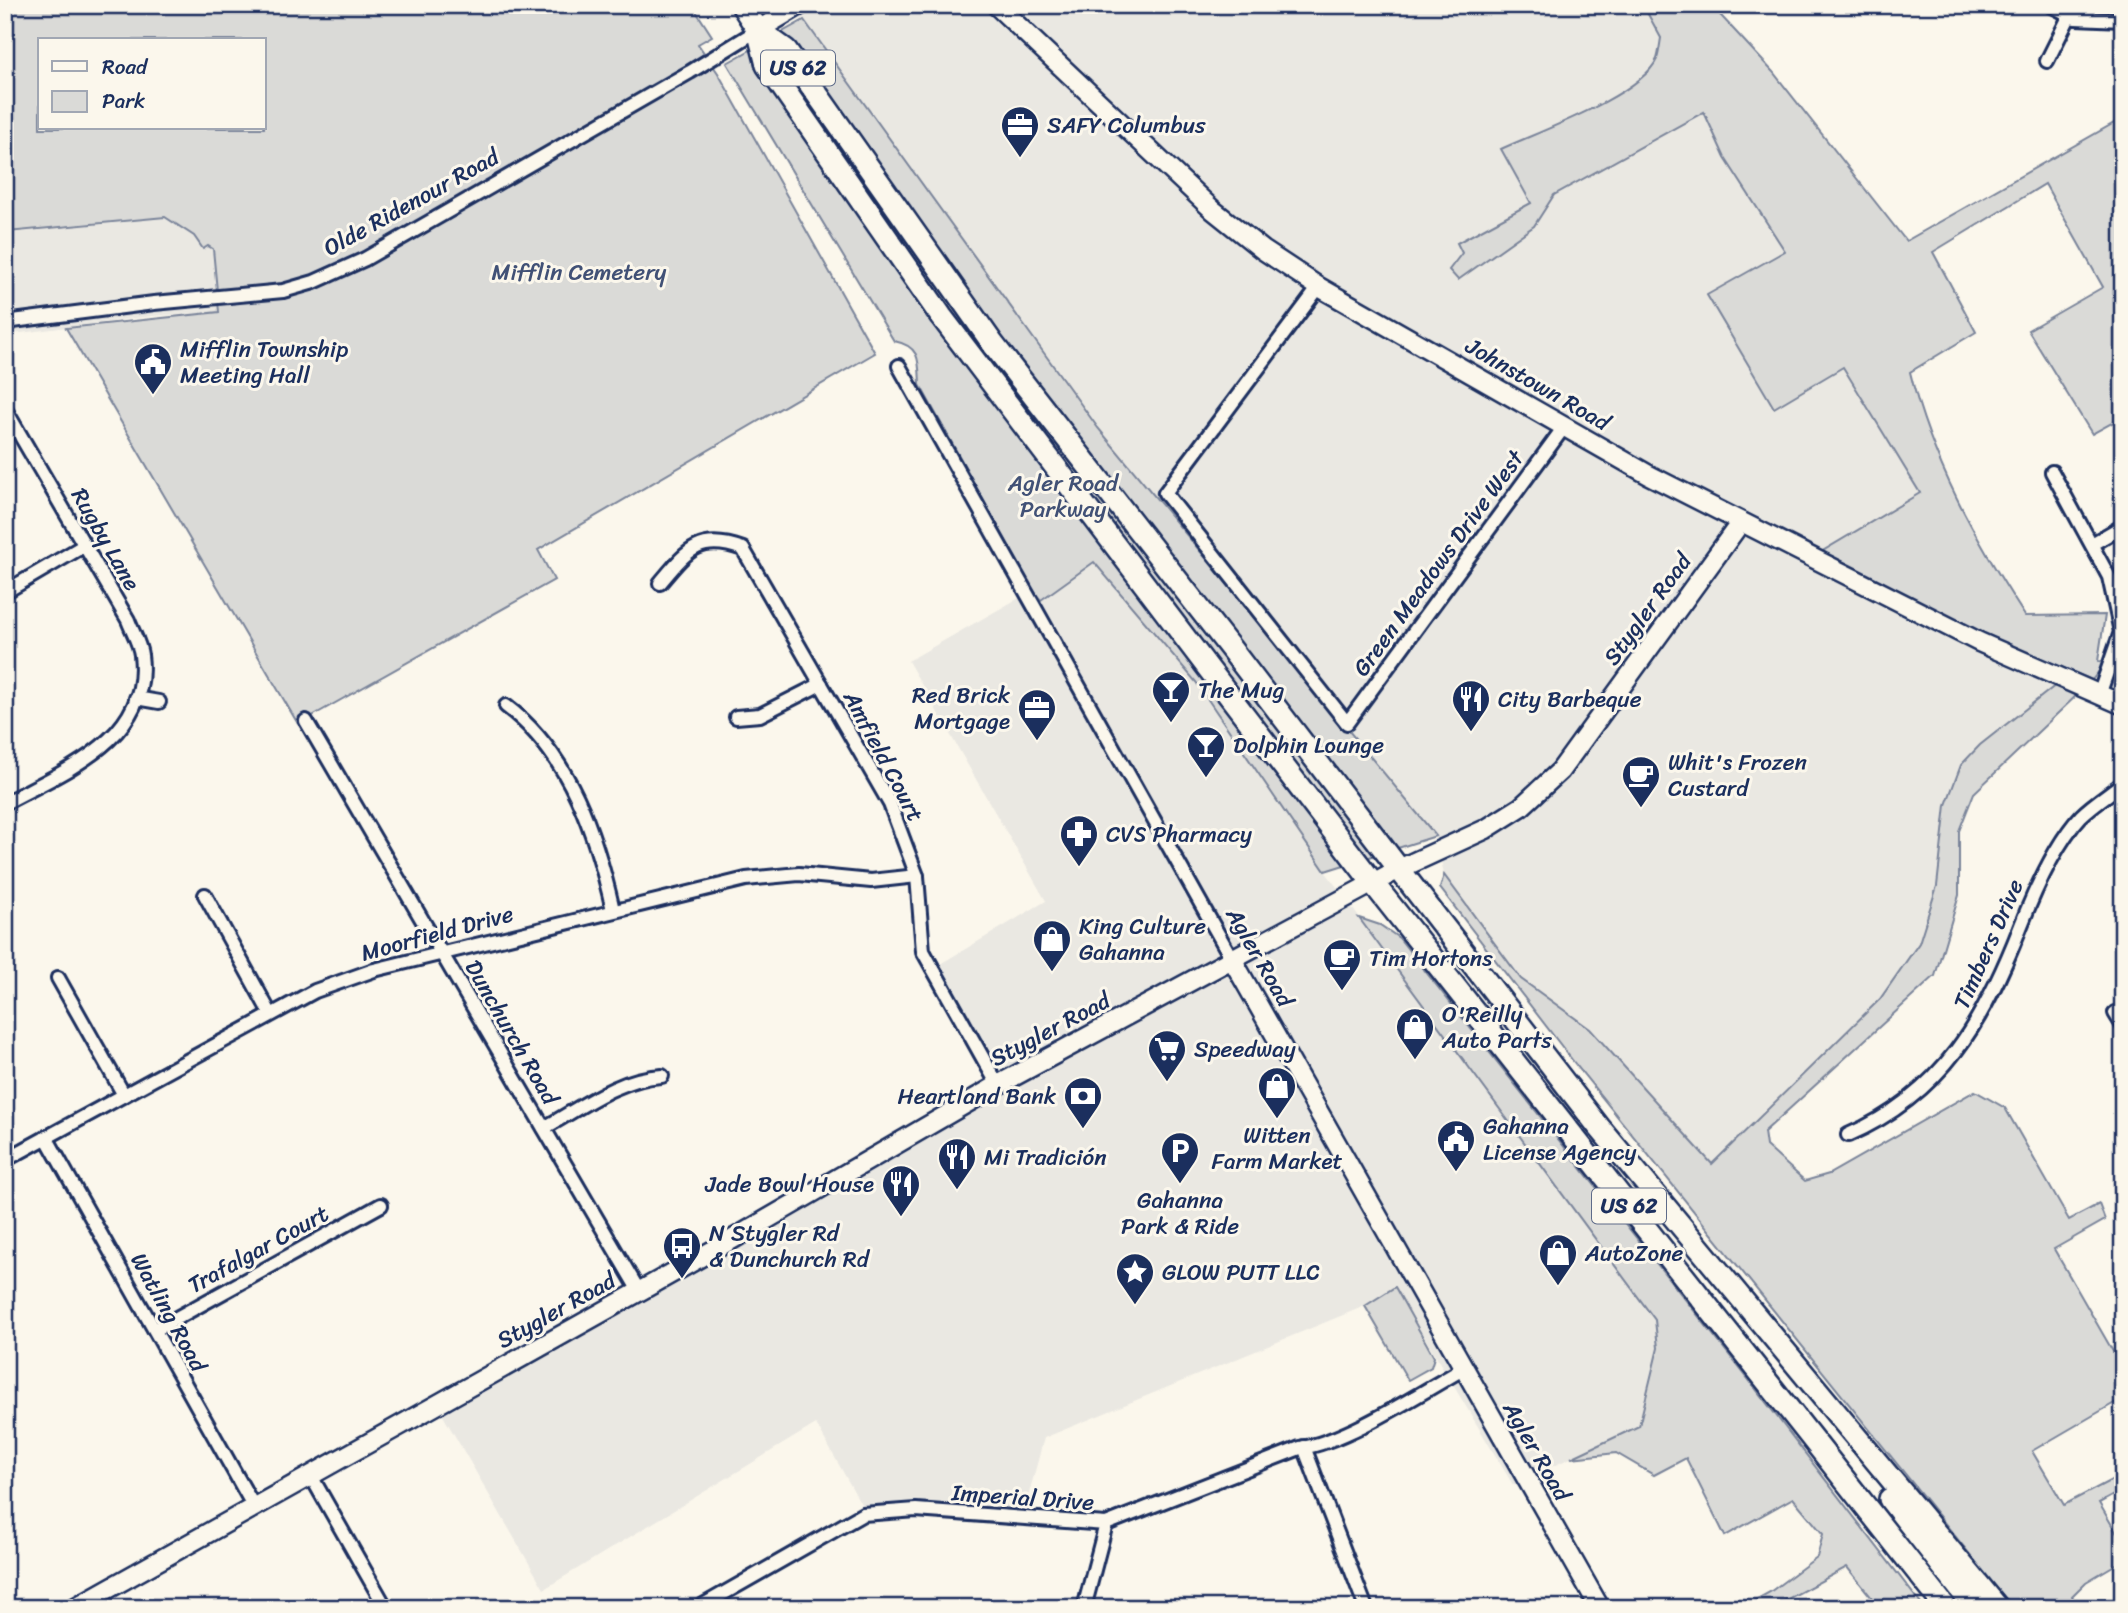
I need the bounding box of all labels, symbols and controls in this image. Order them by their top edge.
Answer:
legend [38,38,266,130]
text: Road [102,48,149,86]
road number: US 62 [761,50,835,86]
text: Park [102,82,145,120]
office icon: SAFY Columbus [999,104,1041,159]
place label: SAFY Columbus [1047,105,1206,146]
street label: Olde Ridenour Road [316,136,508,268]
park label: Mifflin Cemetery [492,252,667,293]
street label: Johnstown Road [1457,326,1620,443]
place label: Mifflin Township Meeting Hall [180,329,348,396]
public building icon: Mifflin Township Meeting Hall [132,341,174,396]
street label: Green Meadows Drive West [1342,440,1536,685]
park label: Agler Road Parkway [1007,463,1120,530]
street label: Rugby Lane [59,480,152,599]
street label: Stygler Road [1592,543,1704,674]
bar icon: The Mug [1150,669,1192,724]
place label: The Mug [1198,670,1285,711]
place label: Red Brick Mortgage [912,675,1011,742]
restaurant icon: City Barbeque [1450,678,1492,733]
place label: City Barbeque [1498,679,1642,720]
street label: Amfield Court [831,682,935,829]
office icon: Red Brick Mortgage [1016,687,1058,742]
bar icon: Dolphin Lounge [1185,724,1227,779]
place label: Dolphin Lounge [1233,725,1384,766]
place label: Whit's Frozen Custard [1668,742,1808,809]
cafe icon: Whit's Frozen Custard [1620,754,1662,809]
pharmacy icon: CVS Pharmacy [1058,813,1100,868]
place label: CVS Pharmacy [1106,814,1252,855]
street label: Timbers Drive [1941,872,2036,1016]
street label: Moorfield Drive [356,893,518,974]
street label: Agler Road [1214,899,1306,1017]
place label: King Culture Gahanna [1079,906,1206,973]
shop icon: King Culture Gahanna [1031,918,1073,973]
cafe icon: Tim Hortons [1321,937,1363,992]
place label: Tim Hortons [1369,938,1493,979]
street label: Dunchurch Road [453,952,571,1114]
street label: Stygler Road [983,980,1119,1078]
place label: O'Reilly Auto Parts [1441,994,1552,1061]
shop icon: O'Reilly Auto Parts [1394,1006,1436,1061]
supermarket icon: Speedway [1146,1028,1188,1083]
place label: Speedway [1194,1029,1296,1070]
shop icon: Witten Farm Market [1256,1065,1298,1120]
bank icon: Heartland Bank [1062,1075,1104,1130]
place label: Heartland Bank [898,1076,1057,1117]
place label: Gahanna License Agency [1483,1106,1637,1173]
place label: Witten Farm Market [1211,1115,1343,1182]
public building icon: Gahanna License Agency [1435,1118,1477,1173]
parking icon: Gahanna Park & Ride [1159,1130,1201,1185]
restaurant icon: Mi Tradición [936,1136,978,1191]
place label: Mi Tradición [984,1137,1107,1178]
restaurant icon: Jade Bowl House [880,1163,922,1218]
place label: Jade Bowl House [704,1164,874,1205]
place label: Gahanna Park & Ride [1121,1180,1239,1247]
road number: US 62 [1592,1188,1666,1224]
street label: Trafalgar Court [180,1194,336,1305]
place label: N Stygler Rd & Dunchurch Rd [709,1213,871,1280]
bus stop icon: N Stygler Rd & Dunchurch Rd [661,1225,703,1280]
shop icon: AutoZone [1537,1232,1579,1287]
place label: AutoZone [1584,1233,1684,1274]
street label: Watling Road [119,1245,219,1381]
place icon: GLOW PUTT LLC [1114,1251,1156,1306]
place label: GLOW PUTT LLC [1162,1252,1320,1293]
street label: Stygler Road [489,1260,625,1360]
street label: Agler Road [1491,1393,1583,1511]
street label: Imperial Drive [949,1472,1096,1523]

